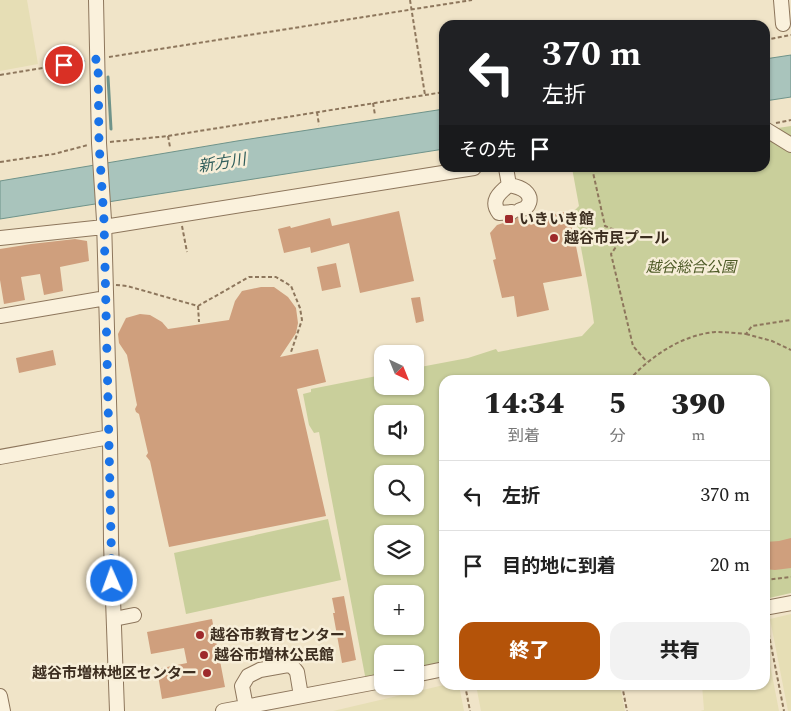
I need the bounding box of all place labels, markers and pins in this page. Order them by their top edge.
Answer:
pin [43,44,85,86]
place label: いきいき館 [519,208,594,231]
marker: いきいき館 [503,213,515,225]
place label: 越谷市民プール [564,227,669,250]
marker: 越谷市民プール [548,232,560,244]
place label: 越谷市教育センター [210,624,345,647]
marker: 越谷市教育センター [194,629,206,641]
place label: 越谷市増林公民館 [214,644,334,667]
marker: 越谷市増林公民館 [198,649,210,661]
place label: 越谷市増林地区センター [32,662,197,685]
marker: 越谷市増林地区センター [201,667,213,679]

